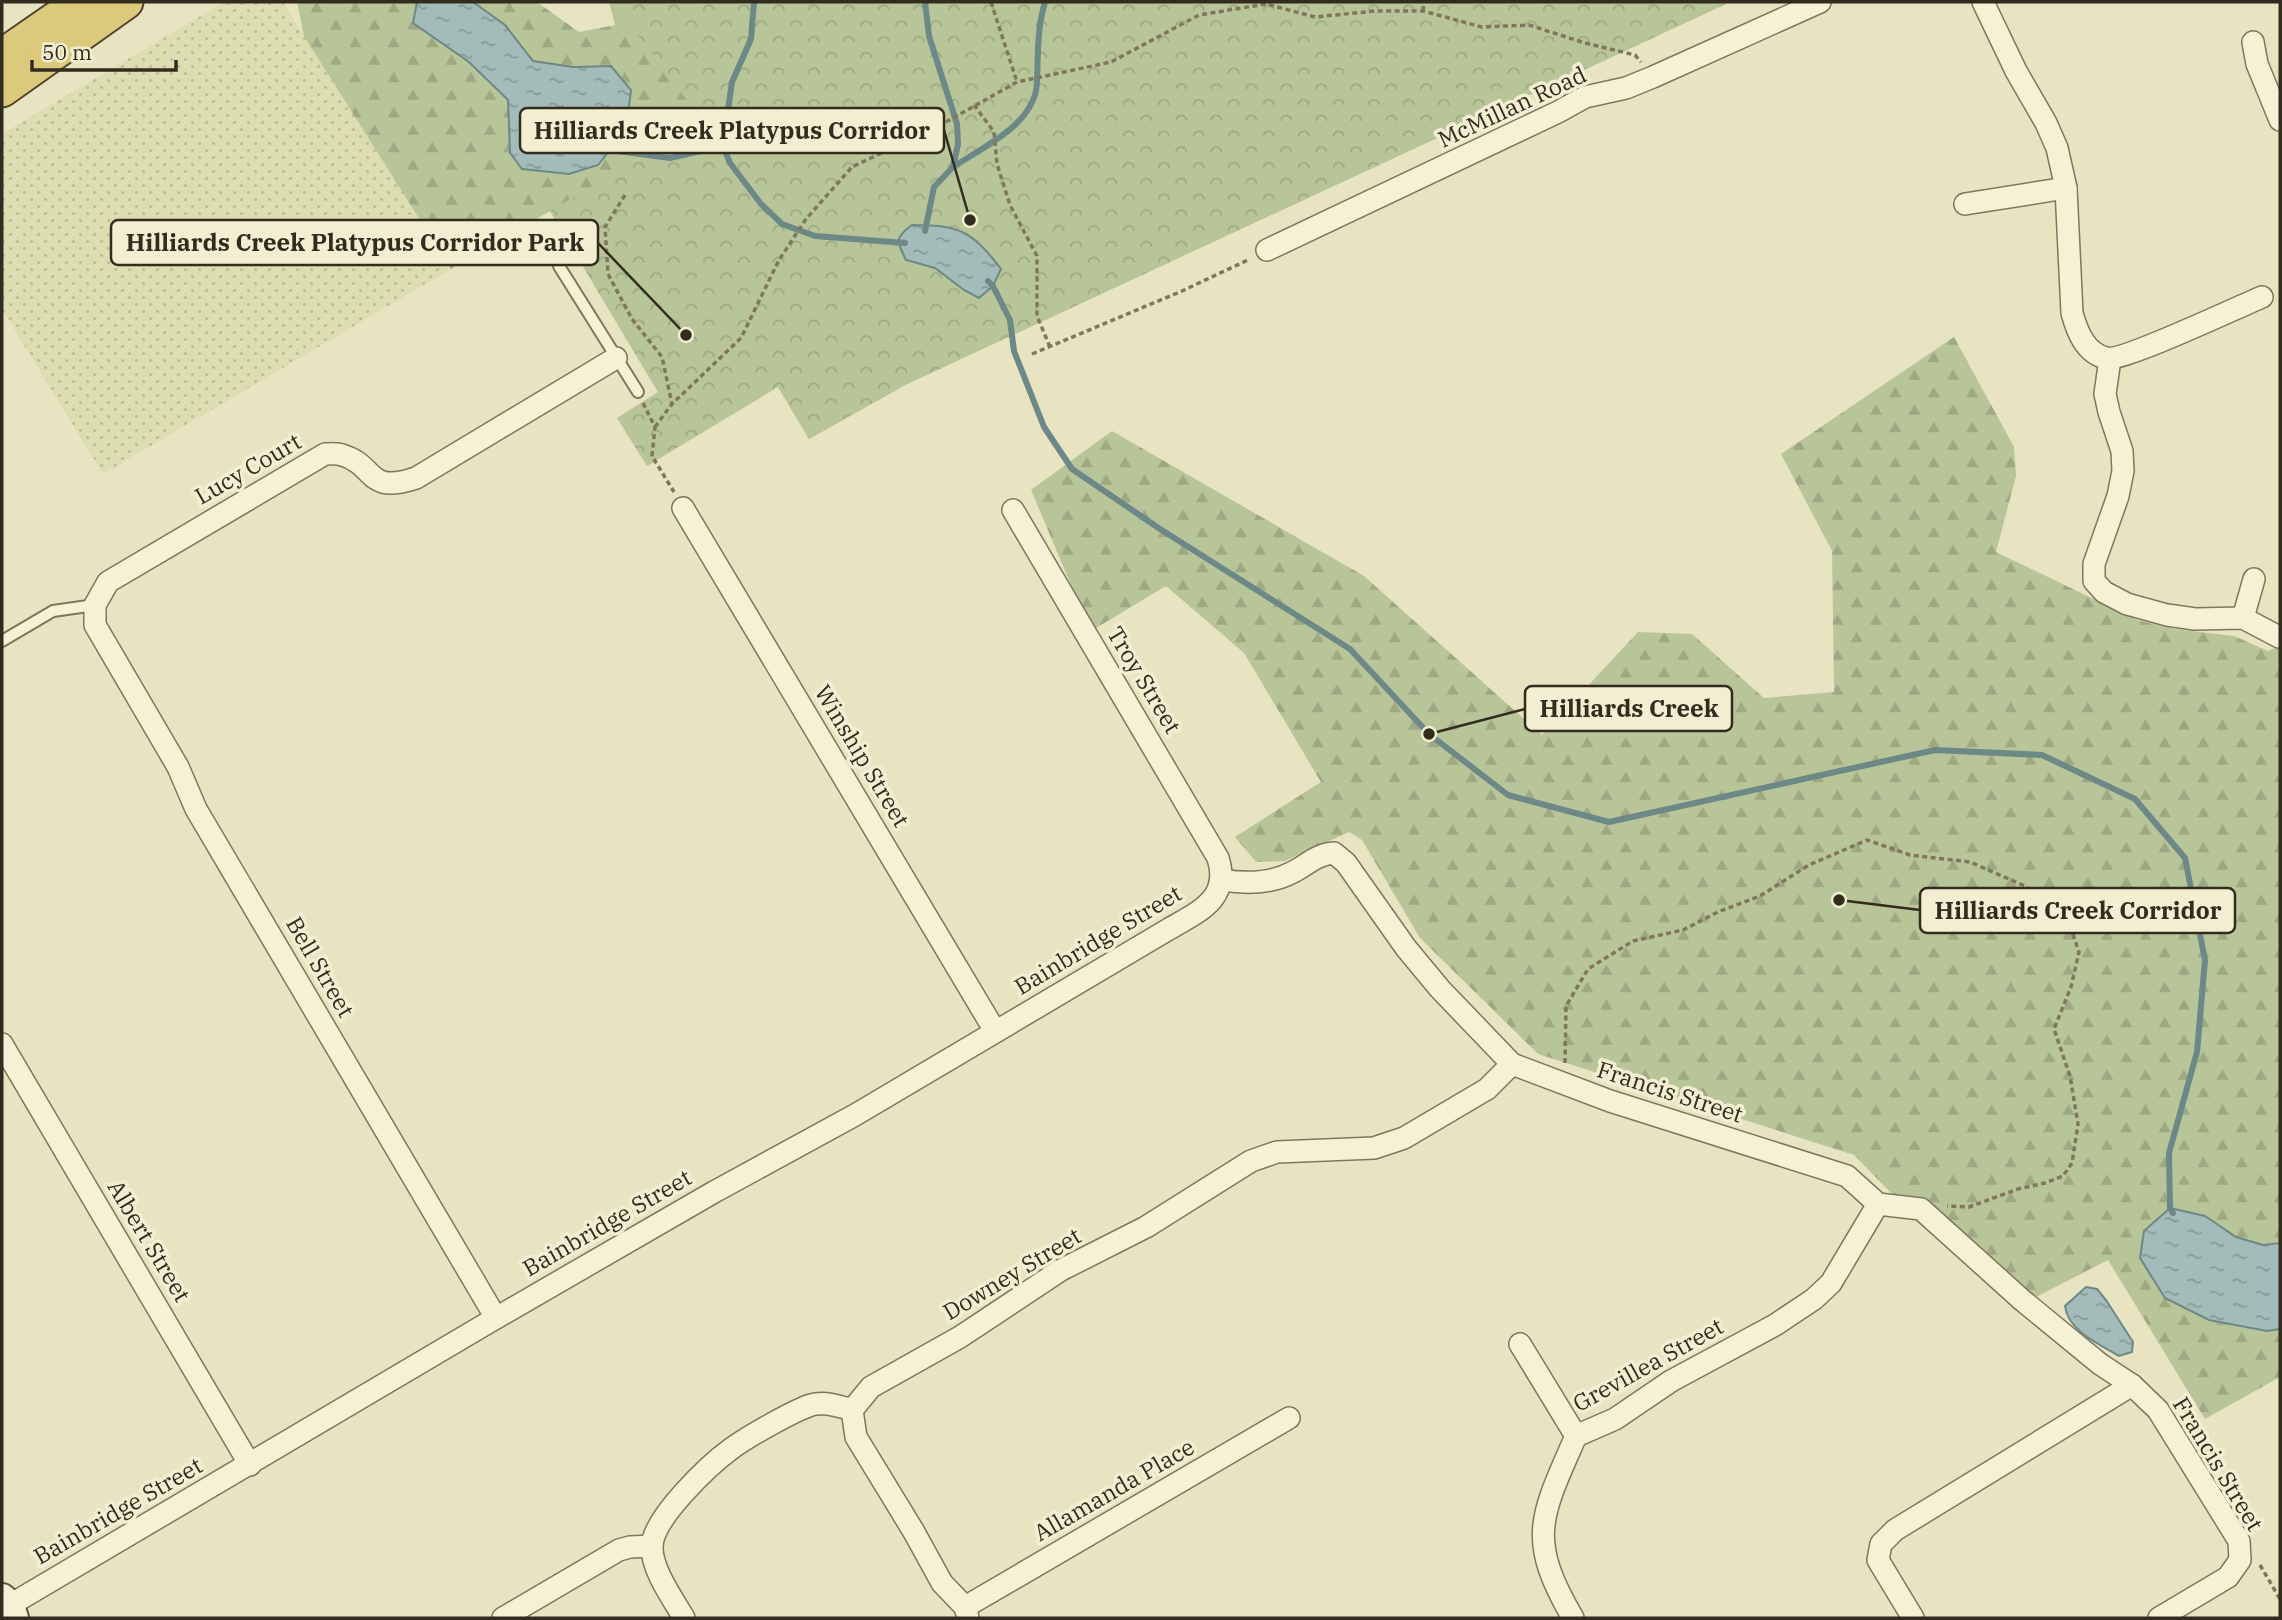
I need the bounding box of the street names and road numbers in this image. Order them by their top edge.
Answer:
street label: McMillan Road [1433,59,1591,154]
street label: Lucy Court [189,426,306,511]
street label: Troy Street [1101,620,1189,739]
street label: Winship Street [809,679,917,832]
street label: Bainbridge Street [1008,877,1187,1001]
street label: Bell Street [280,911,362,1022]
street label: Francis Street [1594,1053,1747,1129]
street label: Bainbridge Street [517,1162,696,1283]
street label: Albert Street [102,1174,198,1307]
street label: Downey Street [937,1220,1086,1326]
street label: Grevillea Street [1567,1310,1728,1418]
street label: Francis Street [2167,1391,2271,1536]
street label: Allamanda Place [1028,1431,1199,1547]
street label: Bainbridge Street [28,1450,207,1571]

